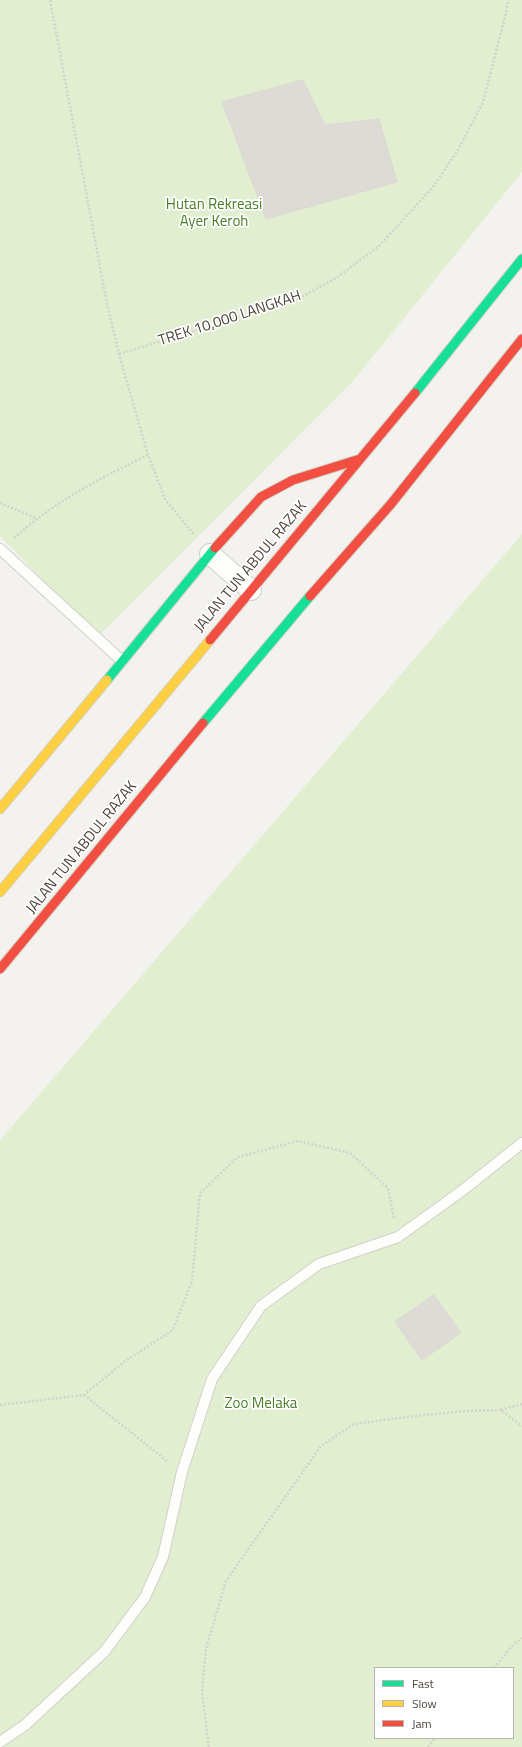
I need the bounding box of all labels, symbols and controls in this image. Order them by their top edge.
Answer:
park label: Hutan Rekreasi Ayer Keroh [166,196,262,231]
street label: TREK 10,000 LANGKAH [156,287,304,351]
street label: JALAN TUN ABDUL RAZAK [191,498,311,636]
street label: JALAN TUN ABDUL RAZAK [23,778,141,918]
park label: Zoo Melaka [225,1395,297,1413]
legend [374,1667,514,1739]
text: Fast [412,1674,434,1693]
text: Slow [412,1694,437,1713]
text: Jam [412,1714,432,1733]

